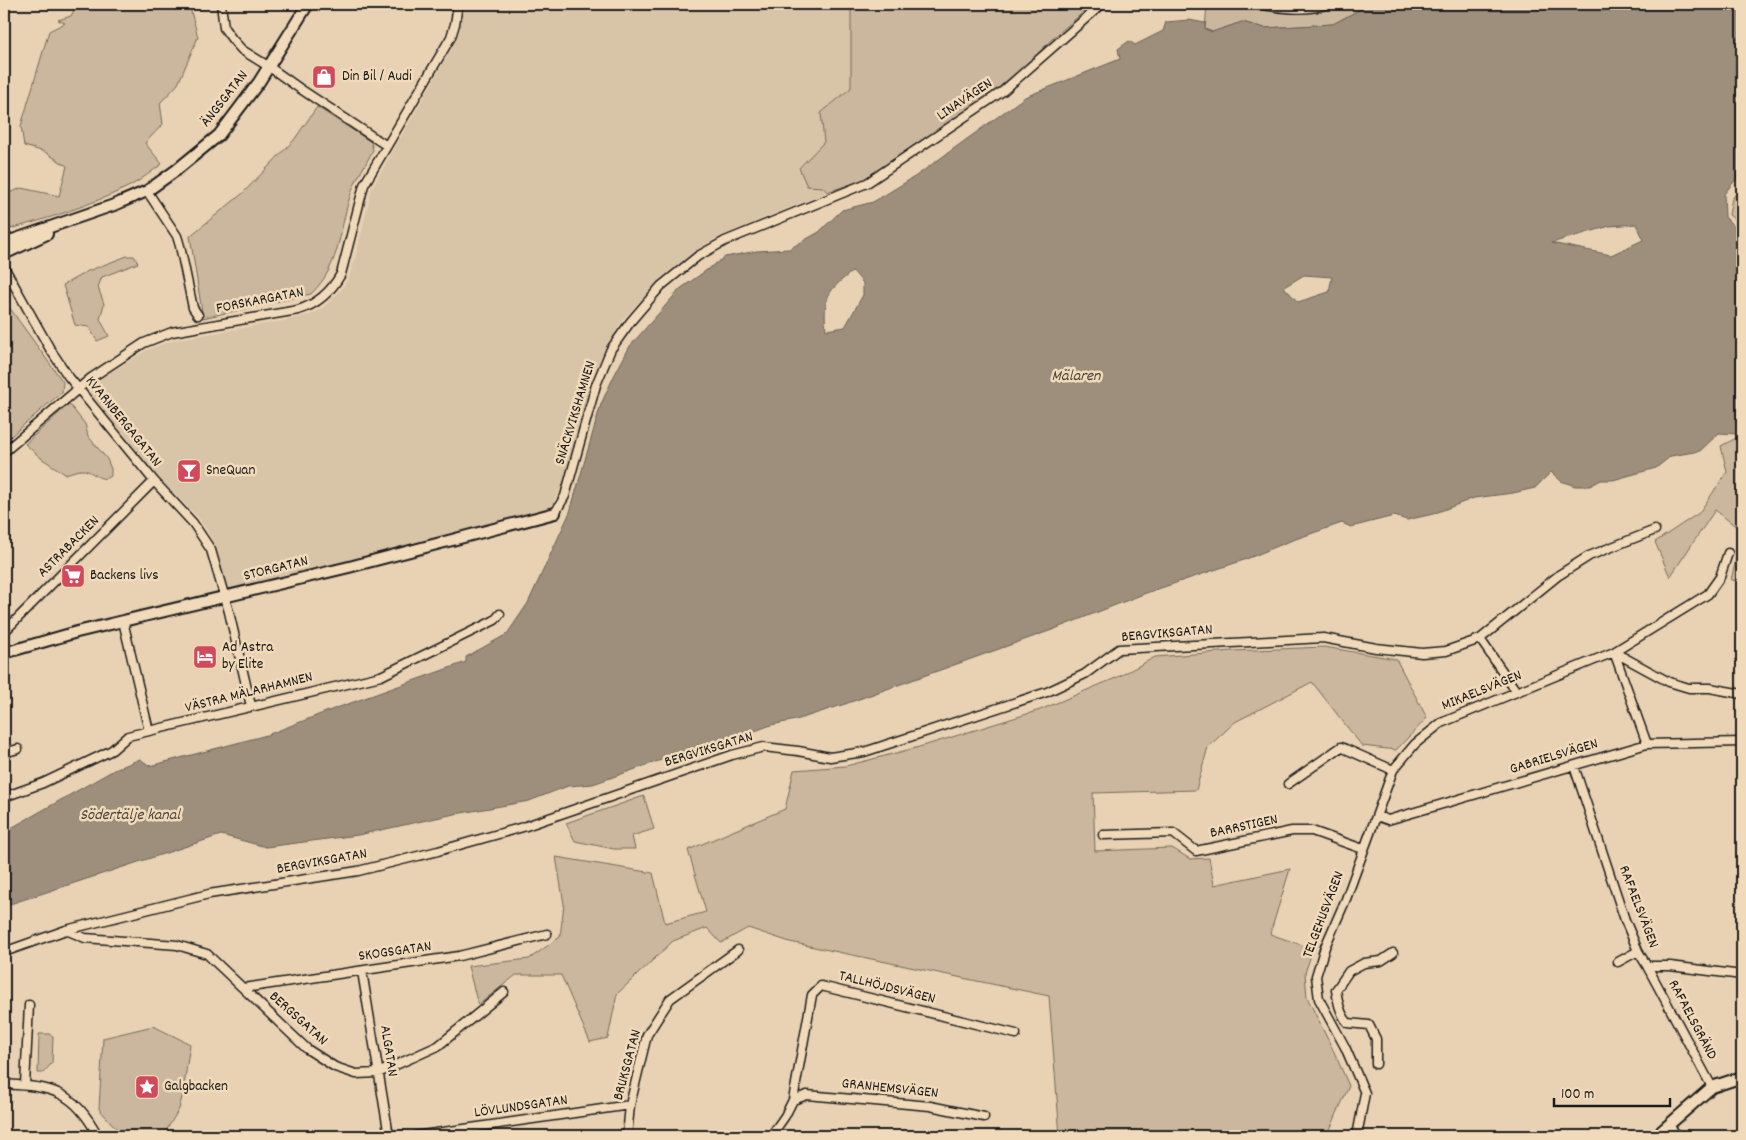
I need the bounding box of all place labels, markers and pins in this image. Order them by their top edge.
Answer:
shop icon: Din Bil / Audi [311,64,337,90]
place label: Din Bil / Audi [342,66,412,88]
bar icon: SneQuan [176,458,202,484]
place label: SneQuan [206,460,255,482]
supermarket icon: Backens livs [60,563,86,589]
place label: Backens livs [90,565,159,587]
place label: Ad Astra by Elite [222,637,274,676]
hotel icon: Ad Astra by Elite [192,644,218,670]
place icon: Galgbacken [134,1074,160,1100]
place label: Galgbacken [164,1076,228,1098]

